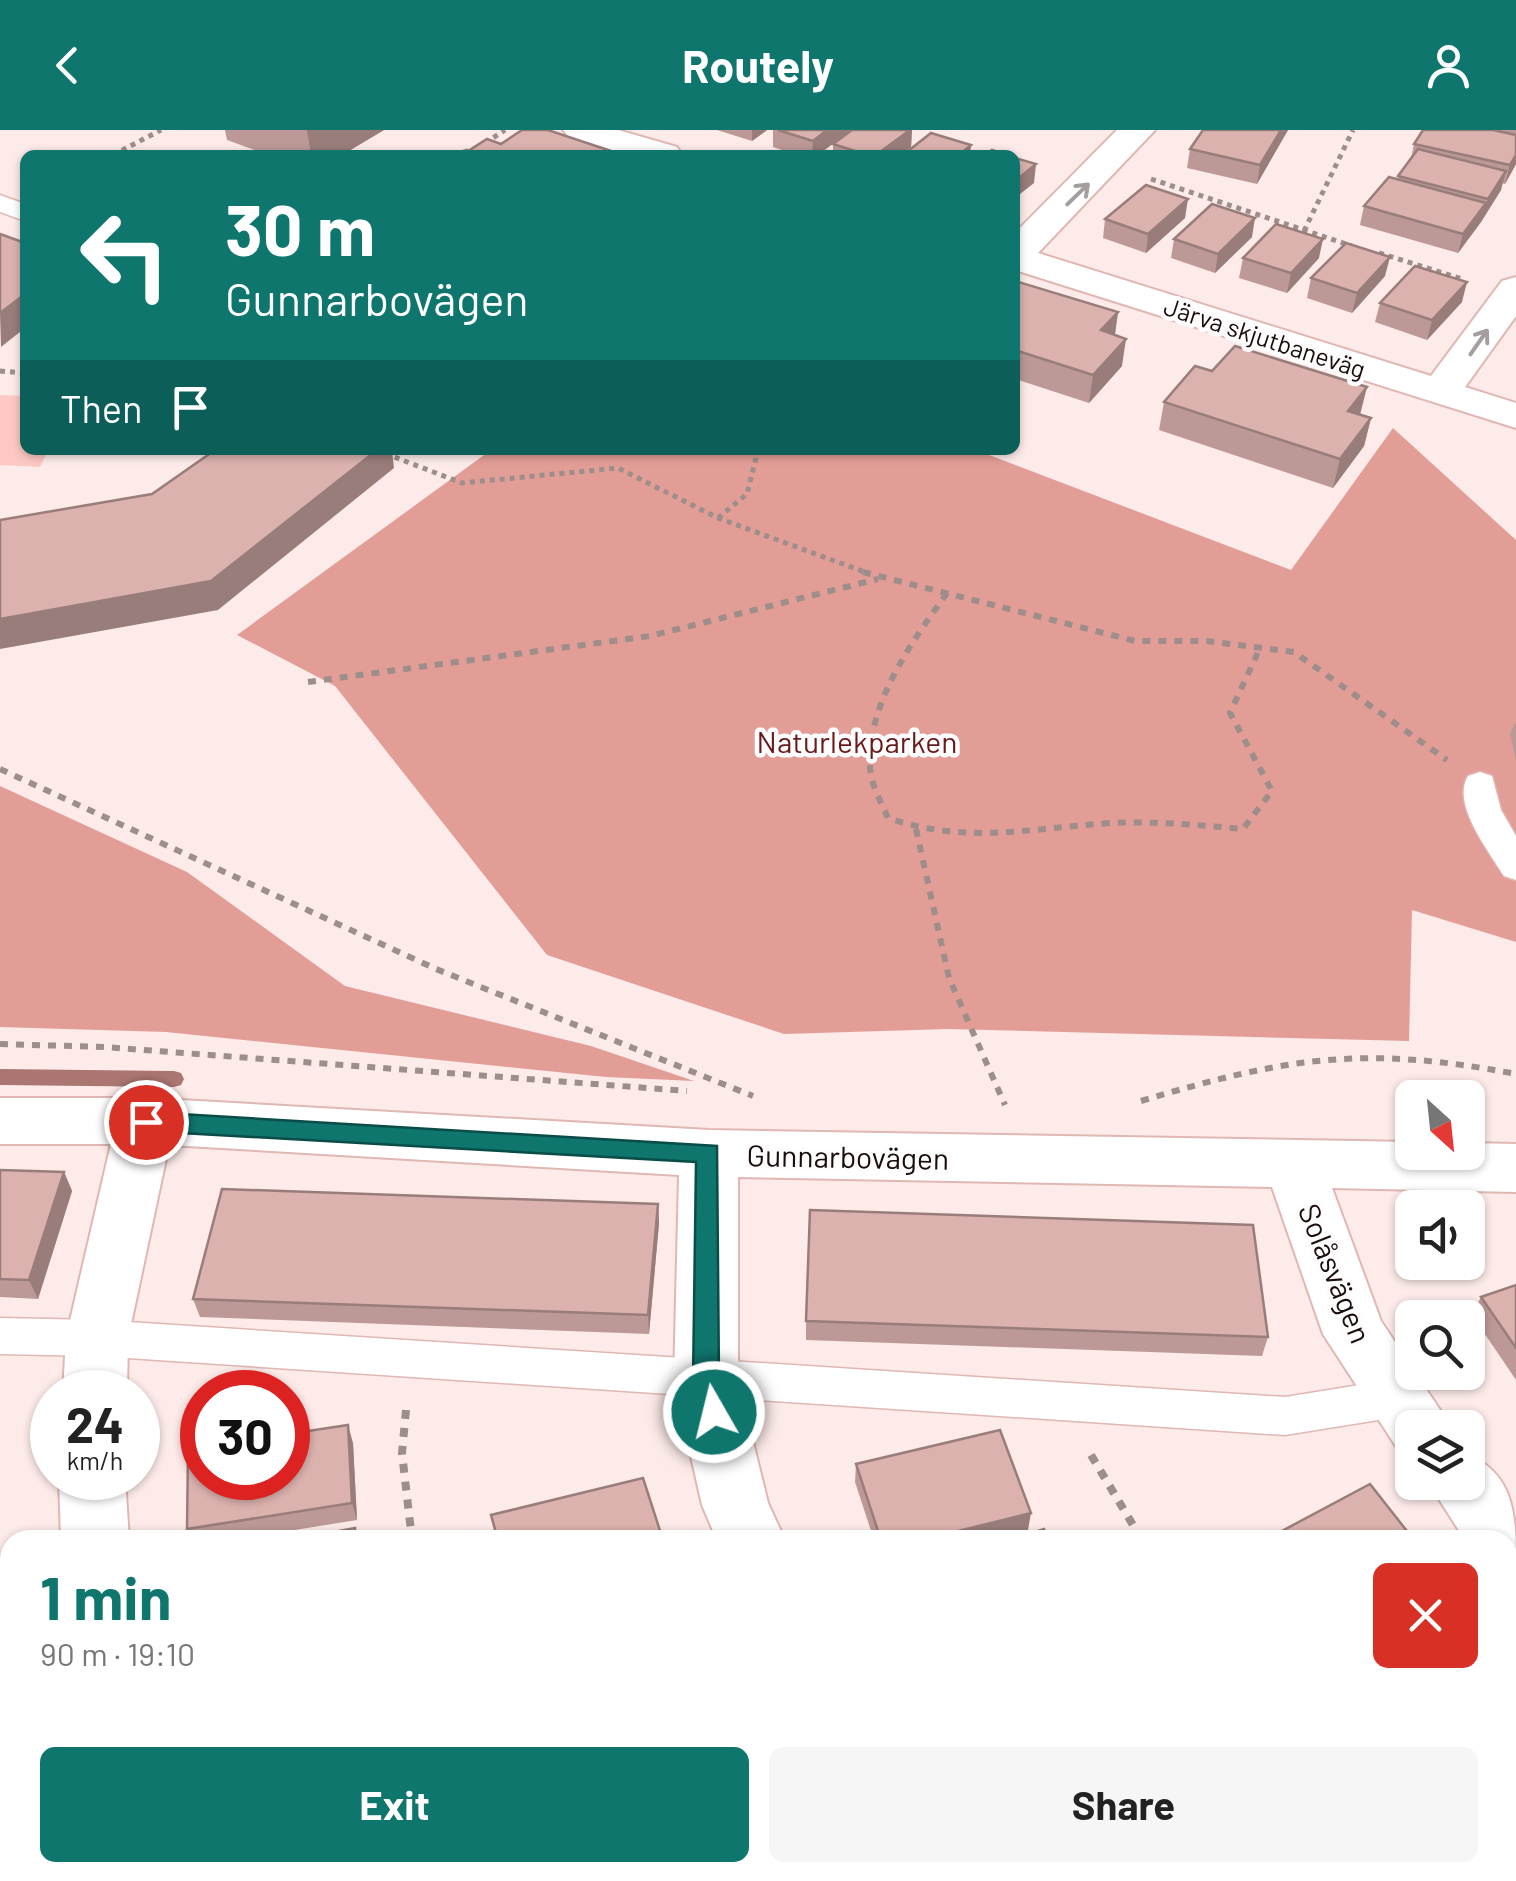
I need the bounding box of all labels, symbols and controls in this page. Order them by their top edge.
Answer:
icon: back [40,38,95,93]
text: Routely [682,38,834,92]
icon: person [1421,38,1476,93]
one-way arrow [1065,182,1089,206]
text: 30 m [225,186,375,270]
icon: left [60,190,190,320]
text: Gunnarbovägen [225,271,529,325]
street label: Järva skjutbaneväg [1161,290,1369,384]
one-way arrow [1468,328,1489,356]
icon: arrive [163,380,218,435]
text: Then [60,385,143,431]
park label: Naturlekparken [757,723,957,759]
pin [104,1080,189,1165]
north arrow [1395,1080,1485,1170]
map controls [1395,1080,1485,1500]
icon: arrive [119,1095,174,1150]
street label: Gunnarbovägen [746,1136,950,1176]
button: sound [1395,1190,1485,1280]
street label: Solåsvägen [1292,1198,1380,1348]
button: search [1395,1300,1485,1390]
position arrow [662,1360,766,1464]
speed limit sign: 30 [180,1370,310,1500]
text: 24 [66,1393,124,1453]
button: layers [1395,1410,1485,1500]
text: km/h [67,1445,123,1475]
text: 1 min [40,1560,171,1632]
button: close [1373,1563,1478,1668]
text: 90 m · 19:10 [40,1634,195,1672]
button: Exit [40,1747,749,1862]
button: Share [769,1747,1478,1862]

